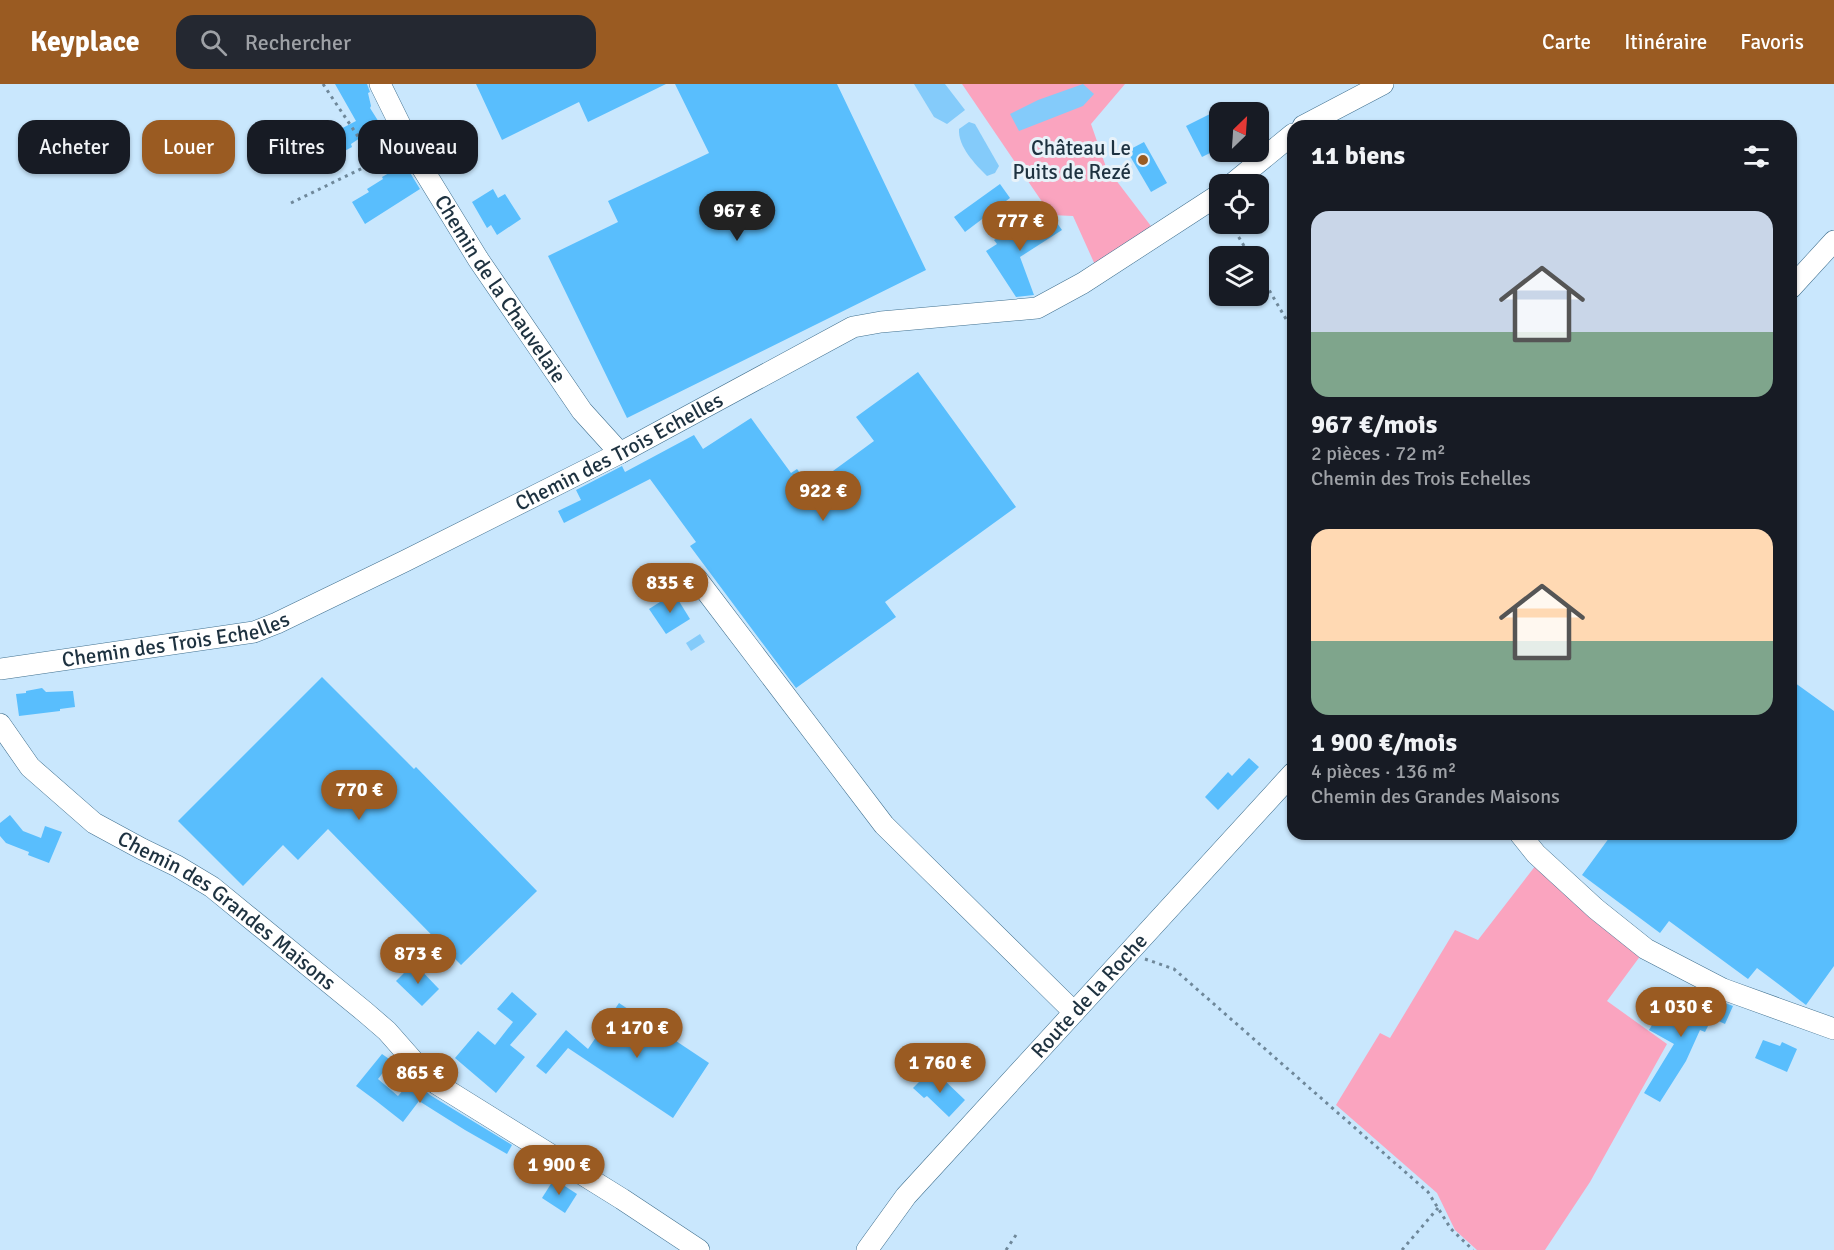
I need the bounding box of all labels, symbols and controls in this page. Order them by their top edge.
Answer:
search box [176,15,596,69]
text: Keyplace [30,25,140,59]
icon: search [197,26,230,59]
text: Rechercher [245,29,351,56]
text: Carte [1542,29,1591,55]
text: Itinéraire [1624,29,1707,55]
text: Favoris [1740,29,1804,55]
north arrow [1209,102,1269,162]
map controls [1209,102,1269,306]
chip: Acheter [18,120,130,174]
chip: Louer [142,120,235,174]
chip: Filtres [247,120,346,174]
chip: Nouveau [358,120,478,174]
place label: Château Le Puits de Rezé [1013,135,1131,185]
text: 11 biens [1311,140,1405,172]
icon: filters [1740,140,1773,173]
marker: Château Le Puits de Rezé [1136,153,1150,167]
button: locate [1209,174,1269,234]
street label: Chemin de la Chauvelaie [429,190,572,388]
pin: 967 € [695,191,779,242]
text: 967 € [713,198,761,223]
pin: 777 € [978,201,1062,252]
text: 777 € [996,208,1044,233]
button: layers [1209,246,1269,306]
icon: home [1488,250,1596,358]
street label: Chemin des Trois Echelles [511,387,728,517]
text: 967 €/mois [1311,409,1437,441]
text: 2 pièces · 72 m² [1311,441,1446,466]
text: Chemin des Trois Echelles [1311,466,1531,491]
pin: 922 € [781,471,865,522]
text: 922 € [799,478,847,503]
pin: 835 € [628,563,712,614]
icon: home [1488,568,1596,676]
text: 835 € [646,570,694,595]
street label: Chemin des Trois Echelles [60,606,294,673]
text: 1 900 €/mois [1311,727,1457,759]
text: 4 pièces · 136 m² [1311,759,1456,784]
pin: 770 € [317,770,401,821]
text: 770 € [335,777,383,802]
text: Chemin des Grandes Maisons [1311,784,1560,809]
street label: Chemin des Grandes Maisons [113,825,341,996]
street label: Route de la Roche [1026,928,1153,1064]
pin: 873 € [376,934,460,985]
text: 873 € [394,941,442,966]
pin: 1 030 € [1626,987,1736,1038]
text: 1 030 € [1650,994,1712,1019]
pin: 1 170 € [582,1008,692,1059]
text: 1 170 € [606,1015,668,1040]
pin: 1 760 € [885,1043,995,1094]
text: 1 760 € [909,1050,971,1075]
pin: 865 € [378,1053,462,1104]
text: 865 € [396,1060,444,1085]
pin: 1 900 € [504,1145,614,1196]
text: 1 900 € [528,1152,590,1177]

